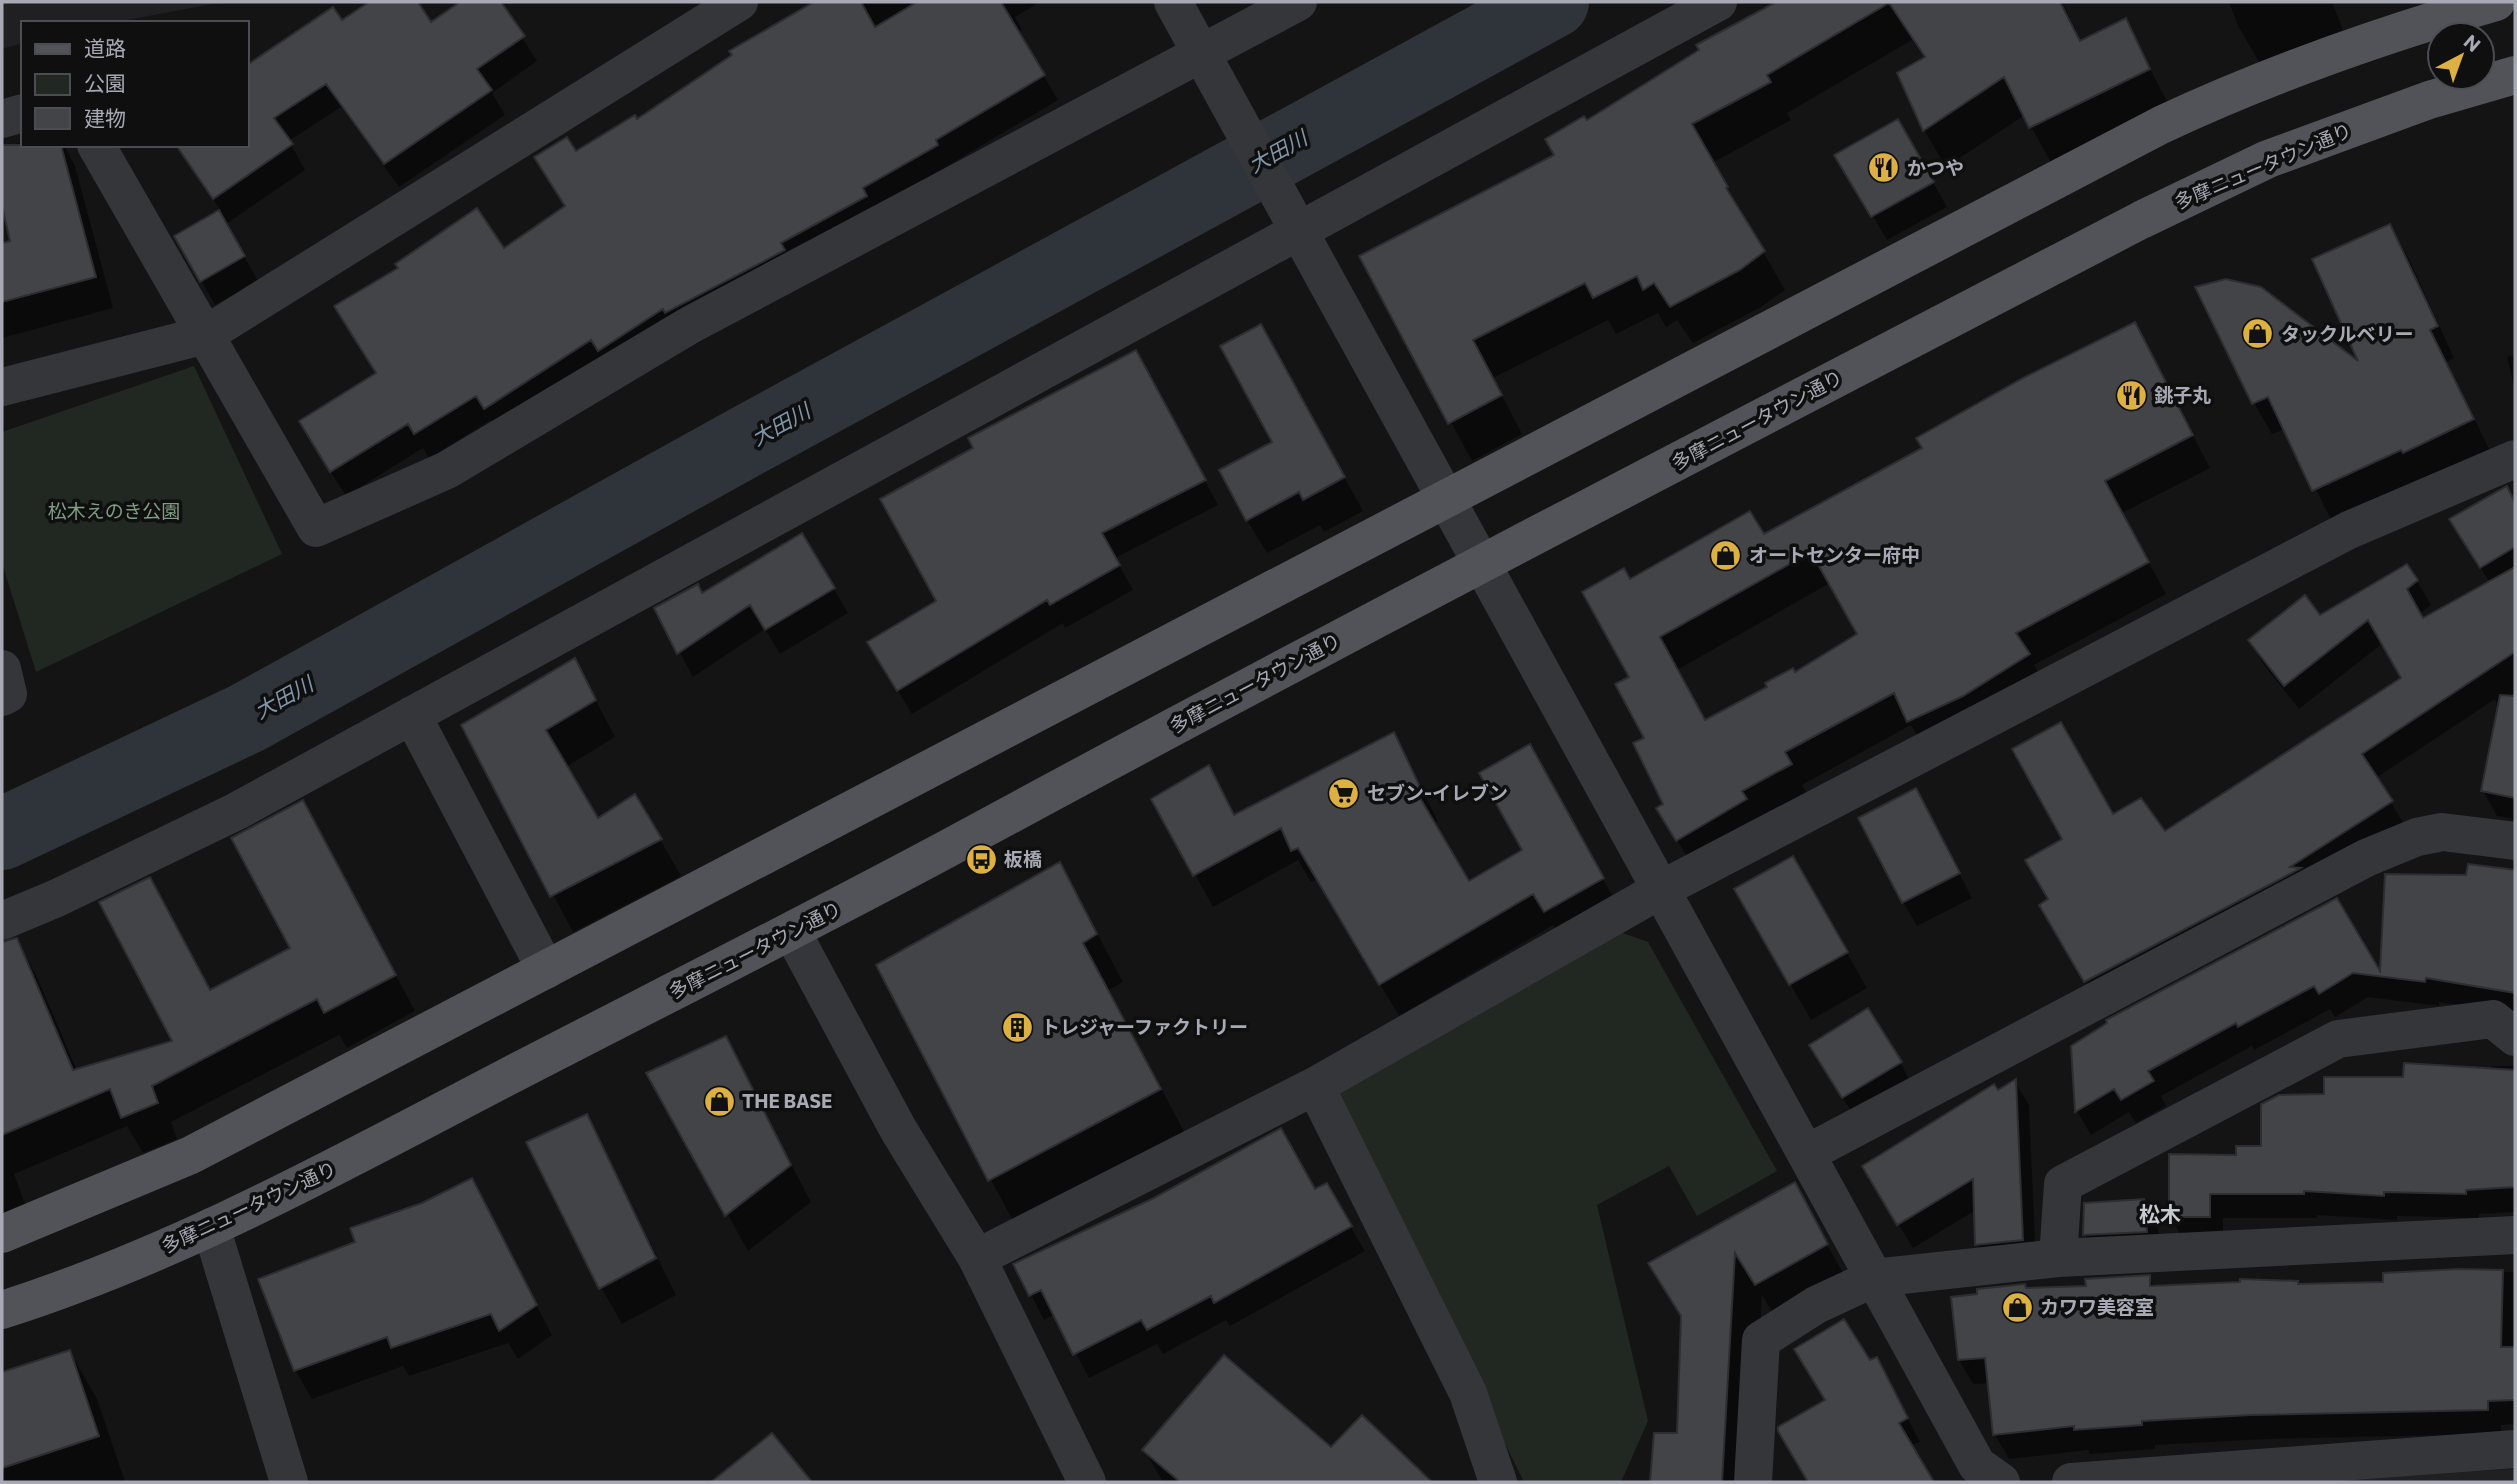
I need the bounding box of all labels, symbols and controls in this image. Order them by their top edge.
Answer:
legend [21,21,248,147]
north arrow [2426,21,2496,91]
text: N [2460,29,2485,56]
text: 道路 [84,35,126,60]
text: 公園 [84,70,126,95]
text: 建物 [84,105,126,130]
street label: 多摩ニュータウン通り [2171,118,2355,213]
water label: 大田川 [1244,124,1313,177]
restaurant icon: かつや [1867,151,1901,185]
place label: かつや [1907,156,1964,179]
shop icon: タックルベリー [2241,317,2275,351]
place label: タックルベリー [2281,322,2413,345]
street label: 多摩ニュータウン通り [1667,365,1846,474]
restaurant icon: 銚子丸 [2114,378,2148,412]
place label: 銚子丸 [2154,383,2211,406]
water label: 大田川 [747,397,816,450]
park label: 松木えのき公園 [48,499,180,522]
shop icon: オートセンター府中 [1709,538,1743,572]
place label: オートセンター府中 [1749,543,1920,566]
street label: 多摩ニュータウン通り [1165,628,1344,737]
water label: 大田川 [250,670,319,723]
supermarket icon: セブン-イレブン [1327,776,1361,810]
place label: セブン-イレブン [1367,781,1508,804]
bus stop icon: 板橋 [964,842,998,876]
place label: 板橋 [1004,847,1042,870]
street label: 多摩ニュータウン通り [665,896,845,1003]
building icon: トレジャーファクトリー [1001,1010,1035,1044]
place label: トレジャーファクトリー [1041,1015,1248,1038]
shop icon: THE BASE [702,1084,736,1118]
place label: THE BASE [742,1089,832,1112]
street label: 多摩ニュータウン通り [158,1156,340,1257]
district label: 松木 [2139,1201,2181,1226]
shop icon: カワワ美容室 [2000,1290,2034,1324]
place label: カワワ美容室 [2040,1295,2154,1318]

